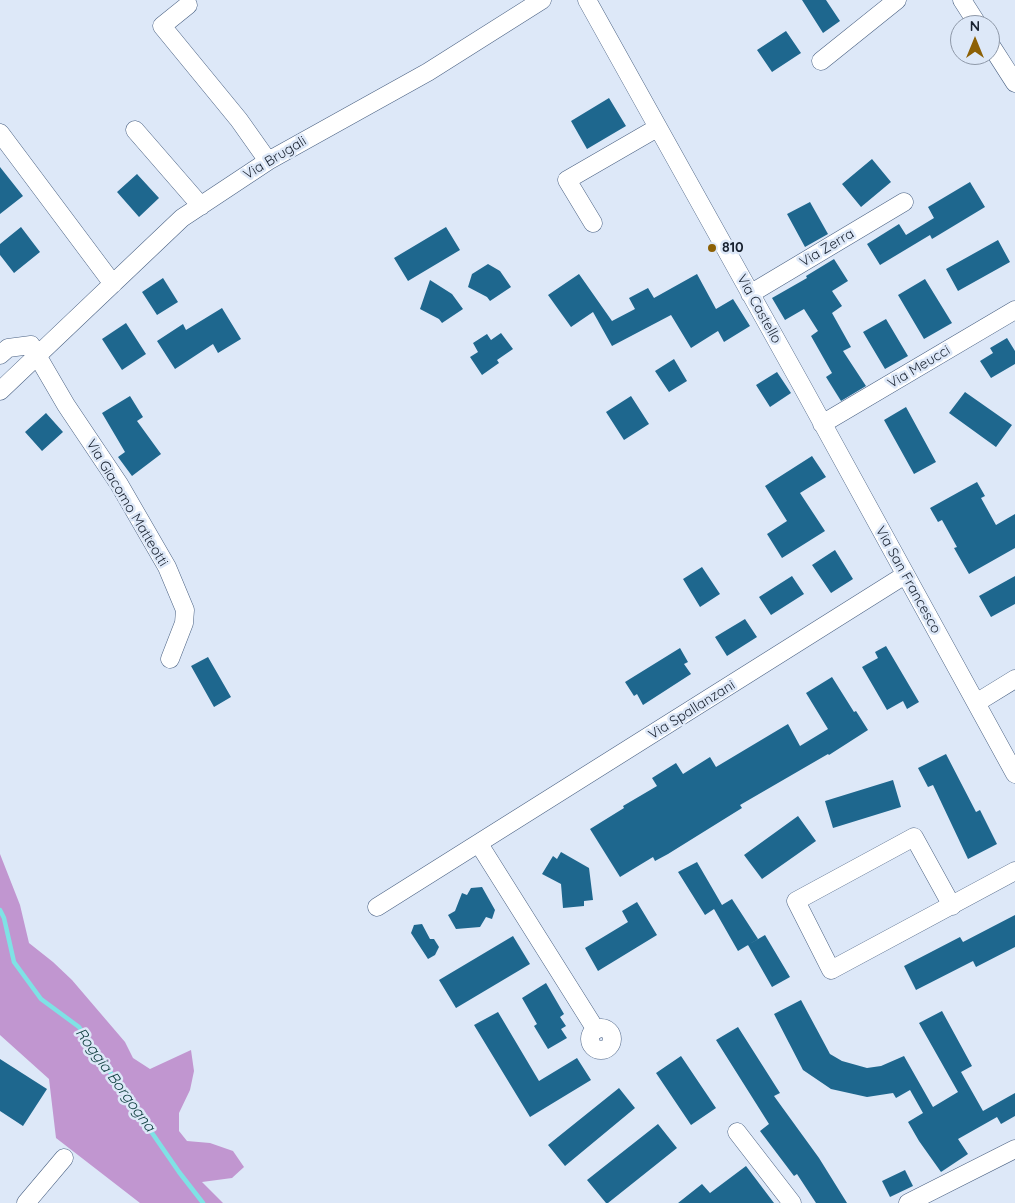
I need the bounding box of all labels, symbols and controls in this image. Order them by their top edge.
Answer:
north arrow [950,15,1000,65]
text: N [970,17,980,35]
street label: Via Brugali [241,133,309,183]
street label: Via Zerra [797,225,857,271]
place label: 810 [722,240,744,256]
marker: 810 [706,242,718,254]
street label: Via Castello [733,272,785,346]
street label: Via Meucci [885,342,953,392]
street label: Via Giacomo Matteotti [82,437,172,569]
street label: Via San Francesco [872,523,944,637]
street label: Via Spallanzani [646,677,738,743]
water label: Roggia Borgogna [71,1025,159,1135]

